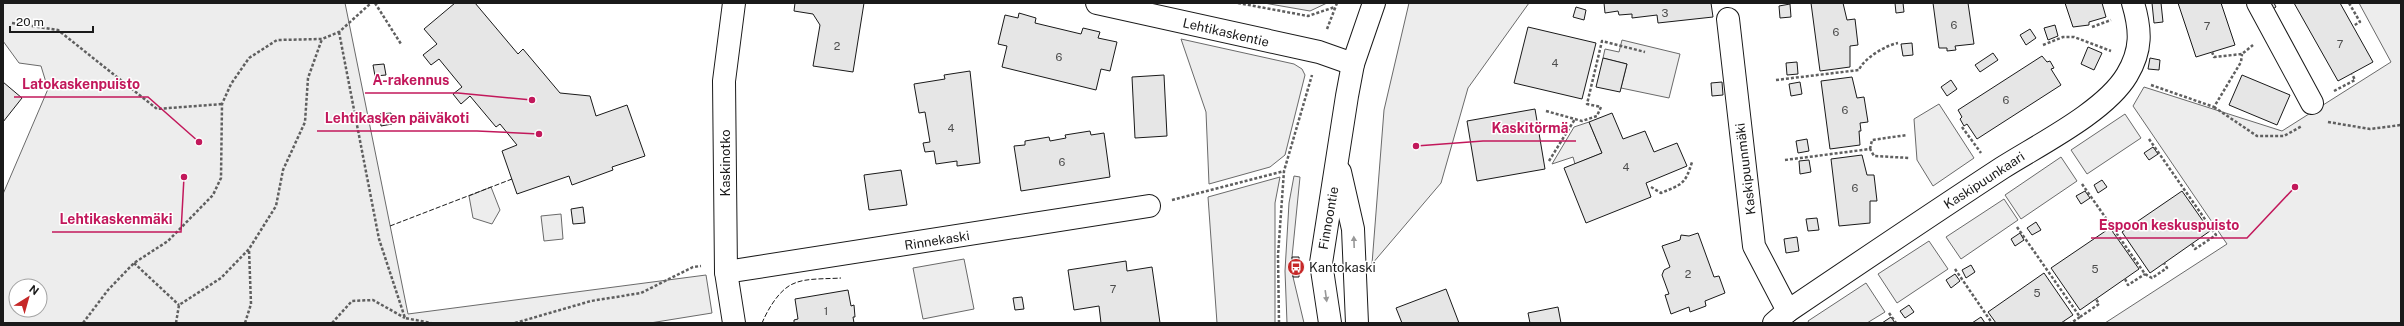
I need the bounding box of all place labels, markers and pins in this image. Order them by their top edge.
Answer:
callout: A-rakennus [365,67,458,93]
callout: Latokaskenpuisto [14,71,148,97]
callout: Lehtikasken päiväkoti [317,105,477,131]
callout: Kaskitörmä [1483,115,1576,141]
callout: Lehtikaskenmäki [52,206,181,232]
callout: Espoon keskuspuisto [2091,212,2247,238]
bus stop icon: Kantokaski [1286,257,1306,277]
place label: Kantokaski [1309,260,1376,275]

